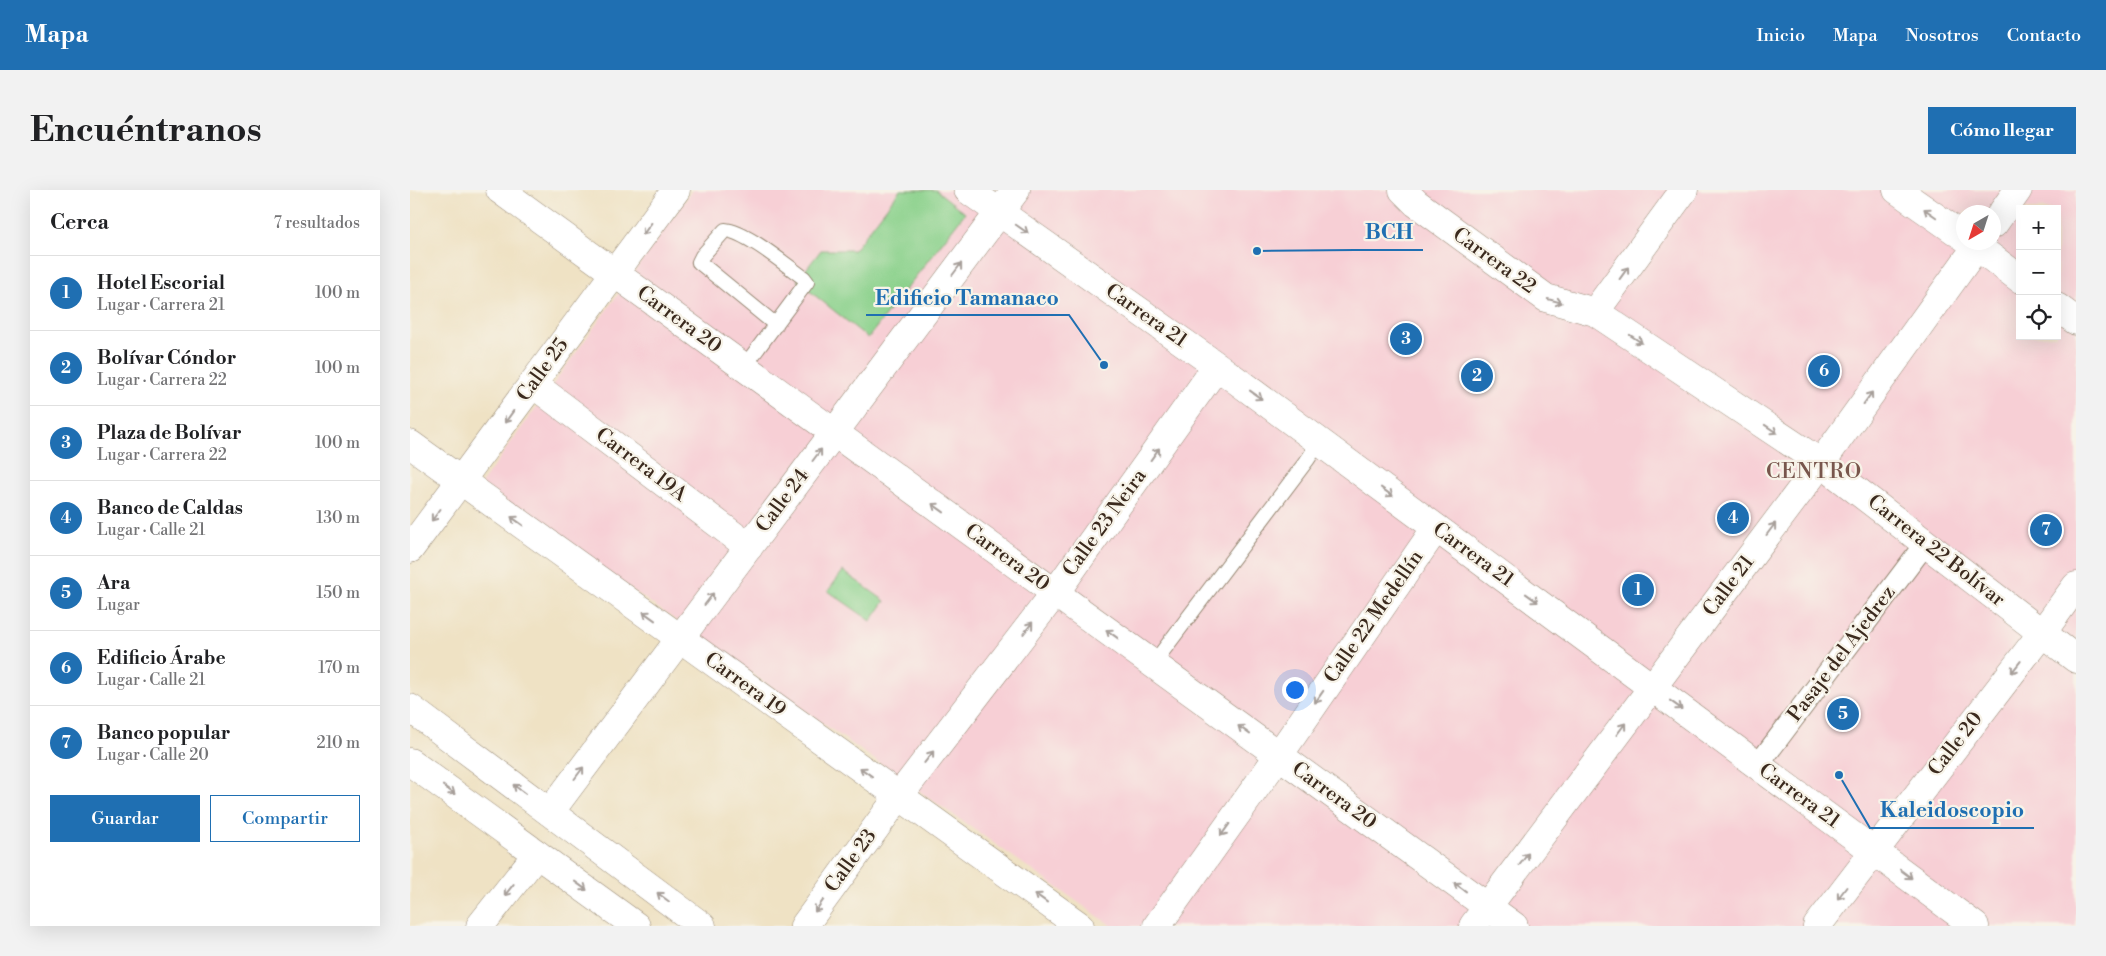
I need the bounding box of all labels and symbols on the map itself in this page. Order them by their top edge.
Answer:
north arrow [1956,205,2001,250]
one-way arrow [1924,208,1937,219]
callout: BCH [1355,214,1423,250]
text: BCH [1365,220,1414,246]
one-way arrow [642,222,652,236]
street label: Carrera 22 [1447,222,1541,300]
one-way arrow [1015,223,1028,234]
one-way arrow [951,263,962,276]
one-way arrow [1619,266,1629,280]
callout: Edificio Tamanaco [866,279,1069,315]
street label: Carrera 21 [1100,279,1192,354]
street label: Carrera 20 [632,281,726,359]
text: Edificio Tamanaco [875,286,1059,312]
one-way arrow [1546,297,1562,306]
pin: 3 [1390,320,1422,358]
street label: Calle 25 [512,333,574,407]
one-way arrow [1629,334,1643,344]
pin: 6 [1808,352,1840,390]
pin: 2 [1461,357,1493,395]
one-way arrow [1249,390,1263,400]
one-way arrow [1862,392,1873,405]
one-way arrow [504,410,514,424]
street label: Carrera 19A [590,423,693,508]
one-way arrow [1764,424,1778,434]
one-way arrow [1150,447,1160,461]
one-way arrow [812,448,822,462]
district label: CENTRO [1766,459,1862,485]
street label: Calle 24 [751,464,815,538]
street label: Calle 23 Neira [1058,464,1153,582]
one-way arrow [1380,486,1393,497]
street label: Carrera 22 Bolívar [1862,490,2010,613]
pin: 4 [1717,499,1749,537]
one-way arrow [931,503,945,513]
one-way arrow [430,508,441,521]
pin: 7 [2030,511,2062,549]
one-way arrow [510,516,524,526]
street label: Carrera 21 [1427,517,1519,593]
street label: Carrera 20 [960,519,1054,597]
one-way arrow [1766,522,1776,536]
street label: Calle 22 Medellín [1319,546,1429,688]
street label: Calle 21 [1698,550,1760,622]
pin: 1 [1622,571,1654,609]
street label: Pasaje del Ajedrez [1783,581,1901,727]
one-way arrow [704,592,714,606]
one-way arrow [1524,593,1538,603]
one-way arrow [642,611,656,621]
one-way arrow [1023,621,1033,635]
one-way arrow [1106,629,1119,640]
street label: Carrera 19 [700,647,790,723]
one-way arrow [2011,660,2022,673]
your location [1282,677,1308,703]
one-way arrow [1314,690,1324,704]
pin: 5 [1827,695,1859,733]
one-way arrow [1669,700,1683,710]
street label: Calle 20 [1923,707,1989,781]
one-way arrow [1616,723,1627,736]
one-way arrow [1237,725,1251,735]
one-way arrow [924,750,934,764]
street label: Carrera 20 [1287,757,1381,835]
street label: Carrera 21 [1753,758,1845,834]
one-way arrow [574,766,584,780]
one-way arrow [859,767,873,777]
one-way arrow [512,784,526,794]
one-way arrow [442,785,456,796]
callout: Kaleidoscopio [1870,792,2034,828]
text: Kaleidoscopio [1880,798,2024,824]
one-way arrow [1220,823,1230,837]
street label: Calle 23 [820,824,882,898]
one-way arrow [1519,852,1529,866]
one-way arrow [1899,869,1913,879]
one-way arrow [574,881,588,891]
one-way arrow [1453,882,1467,892]
one-way arrow [503,883,514,896]
one-way arrow [1837,886,1847,900]
one-way arrow [656,892,670,902]
one-way arrow [1035,892,1048,903]
one-way arrow [813,899,824,912]

